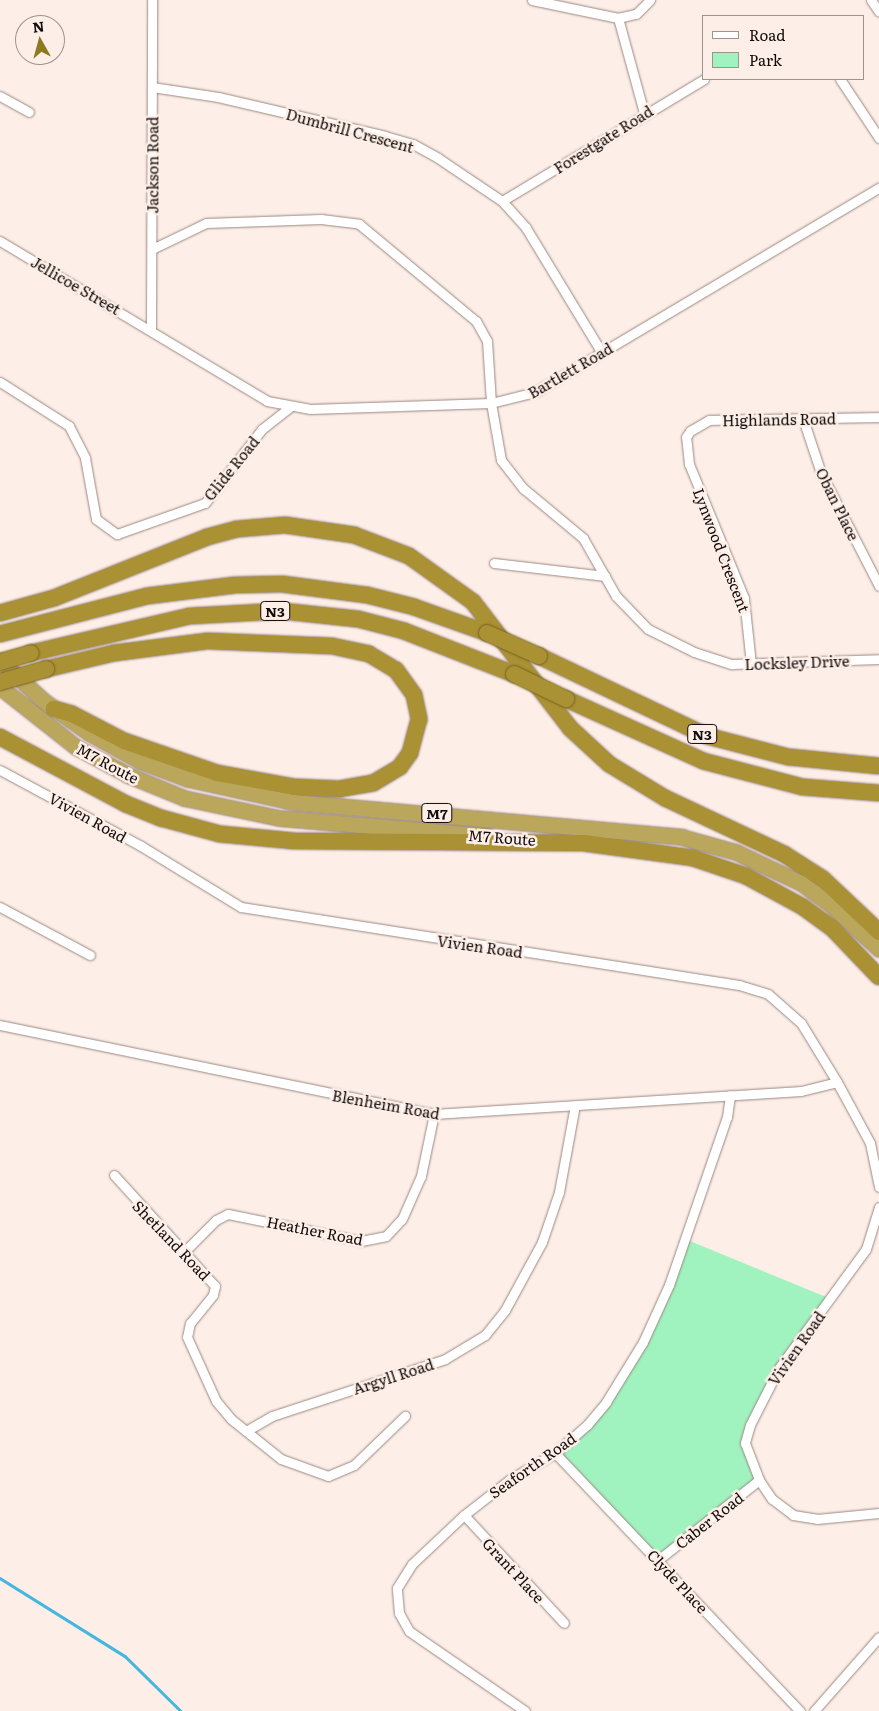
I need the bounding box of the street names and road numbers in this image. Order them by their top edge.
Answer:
street label: Forestgate Road [550,101,656,177]
street label: Dumbrill Crescent [284,104,416,156]
street label: Jackson Road [143,116,161,214]
street label: Jellicoe Street [28,252,124,318]
street label: Bartlett Road [524,338,616,402]
street label: Highlands Road [722,409,836,429]
street label: Glide Road [200,432,262,504]
street label: Oban Place [813,465,863,543]
street label: Lynwood Crescent [690,485,754,615]
road number: N3 [260,600,290,622]
street label: Locksley Drive [744,651,850,673]
road number: N3 [687,722,717,746]
street label: M7 Route [74,739,142,787]
street label: Vivien Road [46,788,130,846]
road number: M7 [421,801,453,824]
street label: M7 Route [468,826,536,848]
street label: Vivien Road [436,931,524,961]
street label: Blenheim Road [331,1086,441,1122]
street label: Shetland Road [129,1196,215,1284]
street label: Heather Road [265,1212,365,1248]
street label: Vivien Road [764,1308,828,1388]
street label: Argyll Road [350,1354,436,1398]
street label: Seaforth Road [485,1428,579,1502]
street label: Caber Road [671,1488,747,1552]
street label: Grant Place [479,1534,549,1606]
street label: Clyde Place [644,1546,712,1616]

